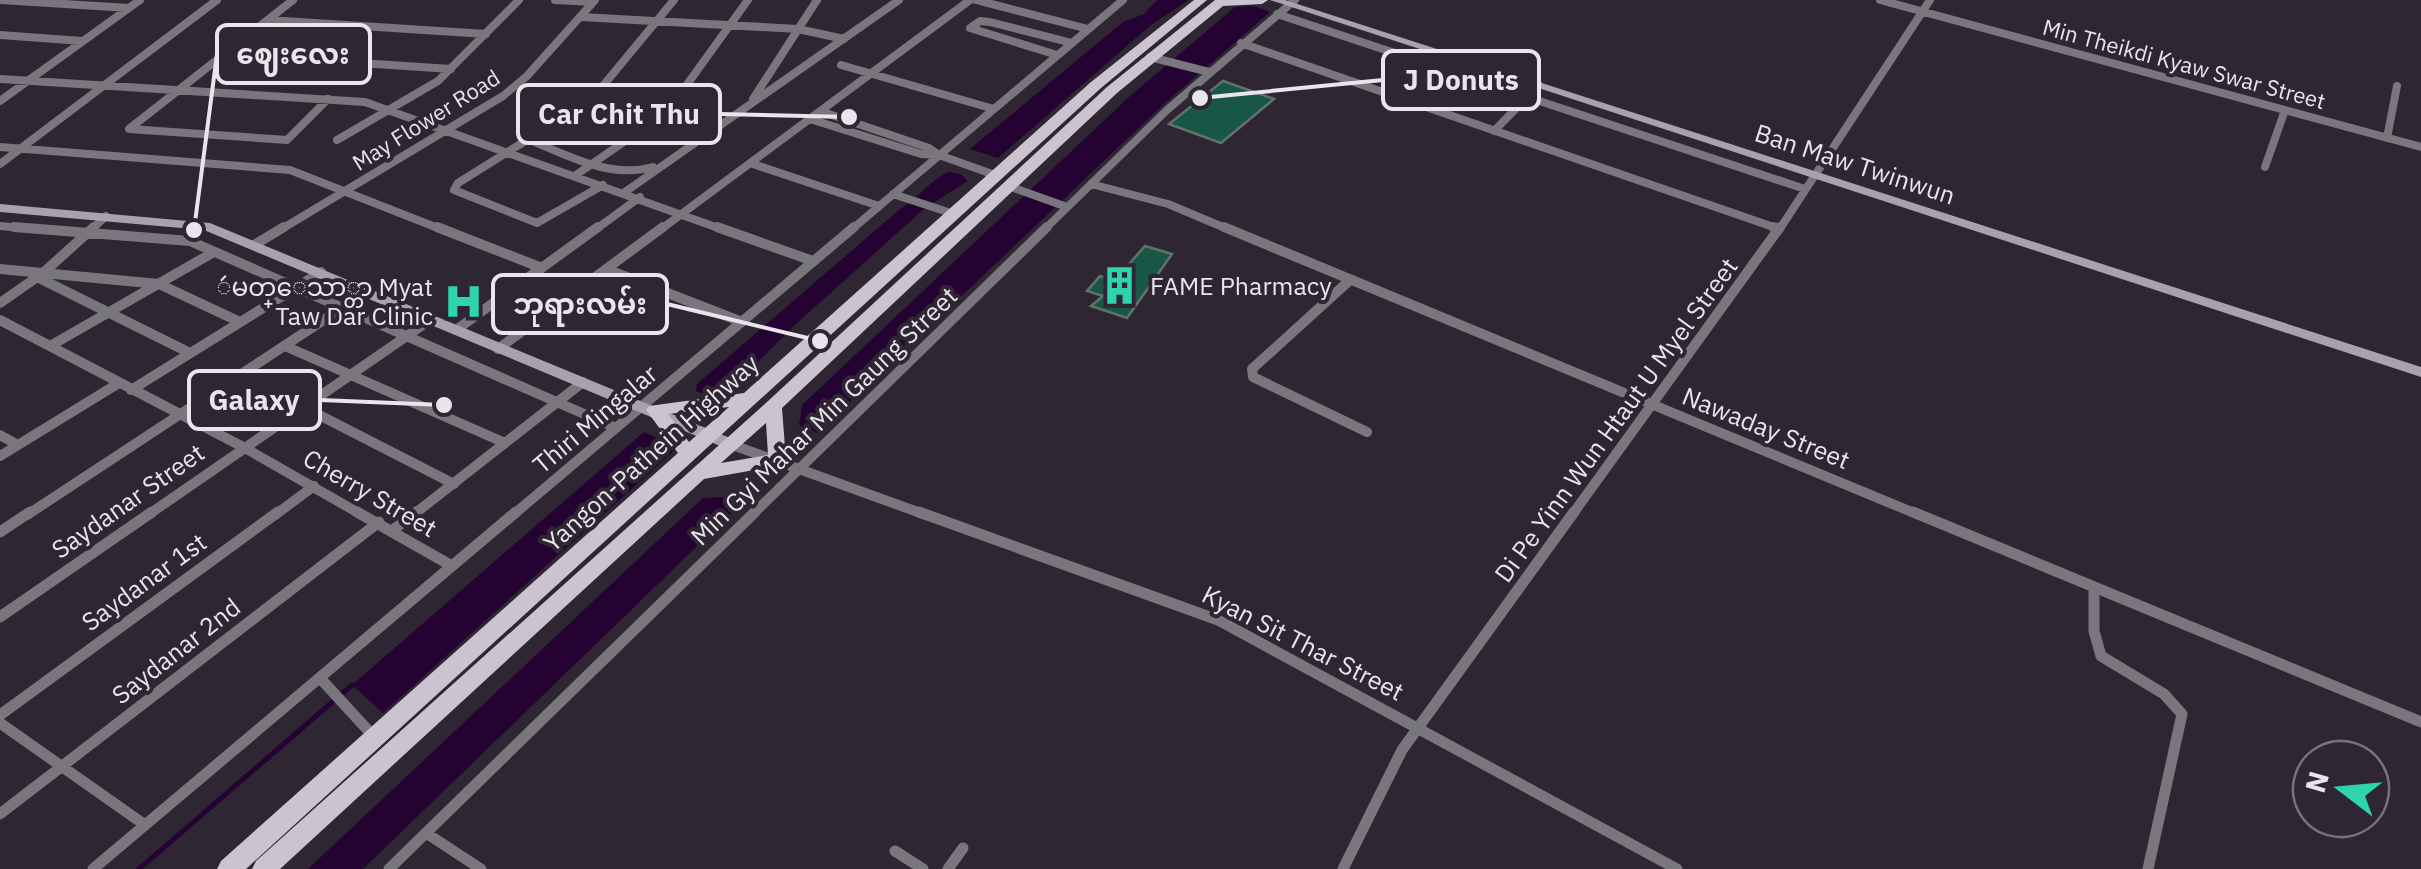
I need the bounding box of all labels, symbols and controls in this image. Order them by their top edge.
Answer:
street label: Min Theikdi Kyaw Swar Street [2040,12,2329,115]
callout: ဈေးလေး [217,25,370,83]
text: ဈေးလေး [236,35,350,77]
callout: J Donuts [1383,51,1539,109]
text: J Donuts [1403,61,1519,98]
street label: May Flower Road [346,63,505,177]
callout: Car Chit Thu [518,85,720,143]
text: Car Chit Thu [538,95,700,132]
street label: Ban Maw Twinwun [1751,116,1960,211]
street label: Di Pe Yinn Wun Htaut U Myel Street [1487,251,1745,589]
building icon: FAME Pharmacy [1099,265,1141,307]
place label: FAME Pharmacy [1150,269,1332,302]
place label: ဴမတ္ေသာ္တာ Myat Taw Dar Clinic [217,270,433,332]
callout: ဘုရားလမ်း [493,275,667,333]
street label: Min Gyi Mahar Min Gaung Street [683,279,964,552]
hospital icon: ဴမတ္ေသာ္တာ Myat Taw Dar Clinic [442,280,484,322]
text: ဘုရားလမ်း [513,285,647,327]
street label: Yangon-Pathein Highway [536,346,766,558]
street label: Thiri Mingalar [526,357,664,480]
callout: Galaxy [189,371,320,429]
street label: Nawaday Street [1678,379,1855,476]
text: Galaxy [208,381,300,418]
street label: Saydanar Street [45,436,211,565]
street label: Cherry Street [297,441,443,544]
street label: Saydanar 1st [75,525,213,638]
street label: Kyan Sit Thar Street [1197,577,1410,708]
street label: Saydanar 2nd [105,590,247,711]
north arrow [2291,739,2391,839]
text: N [2296,767,2337,797]

